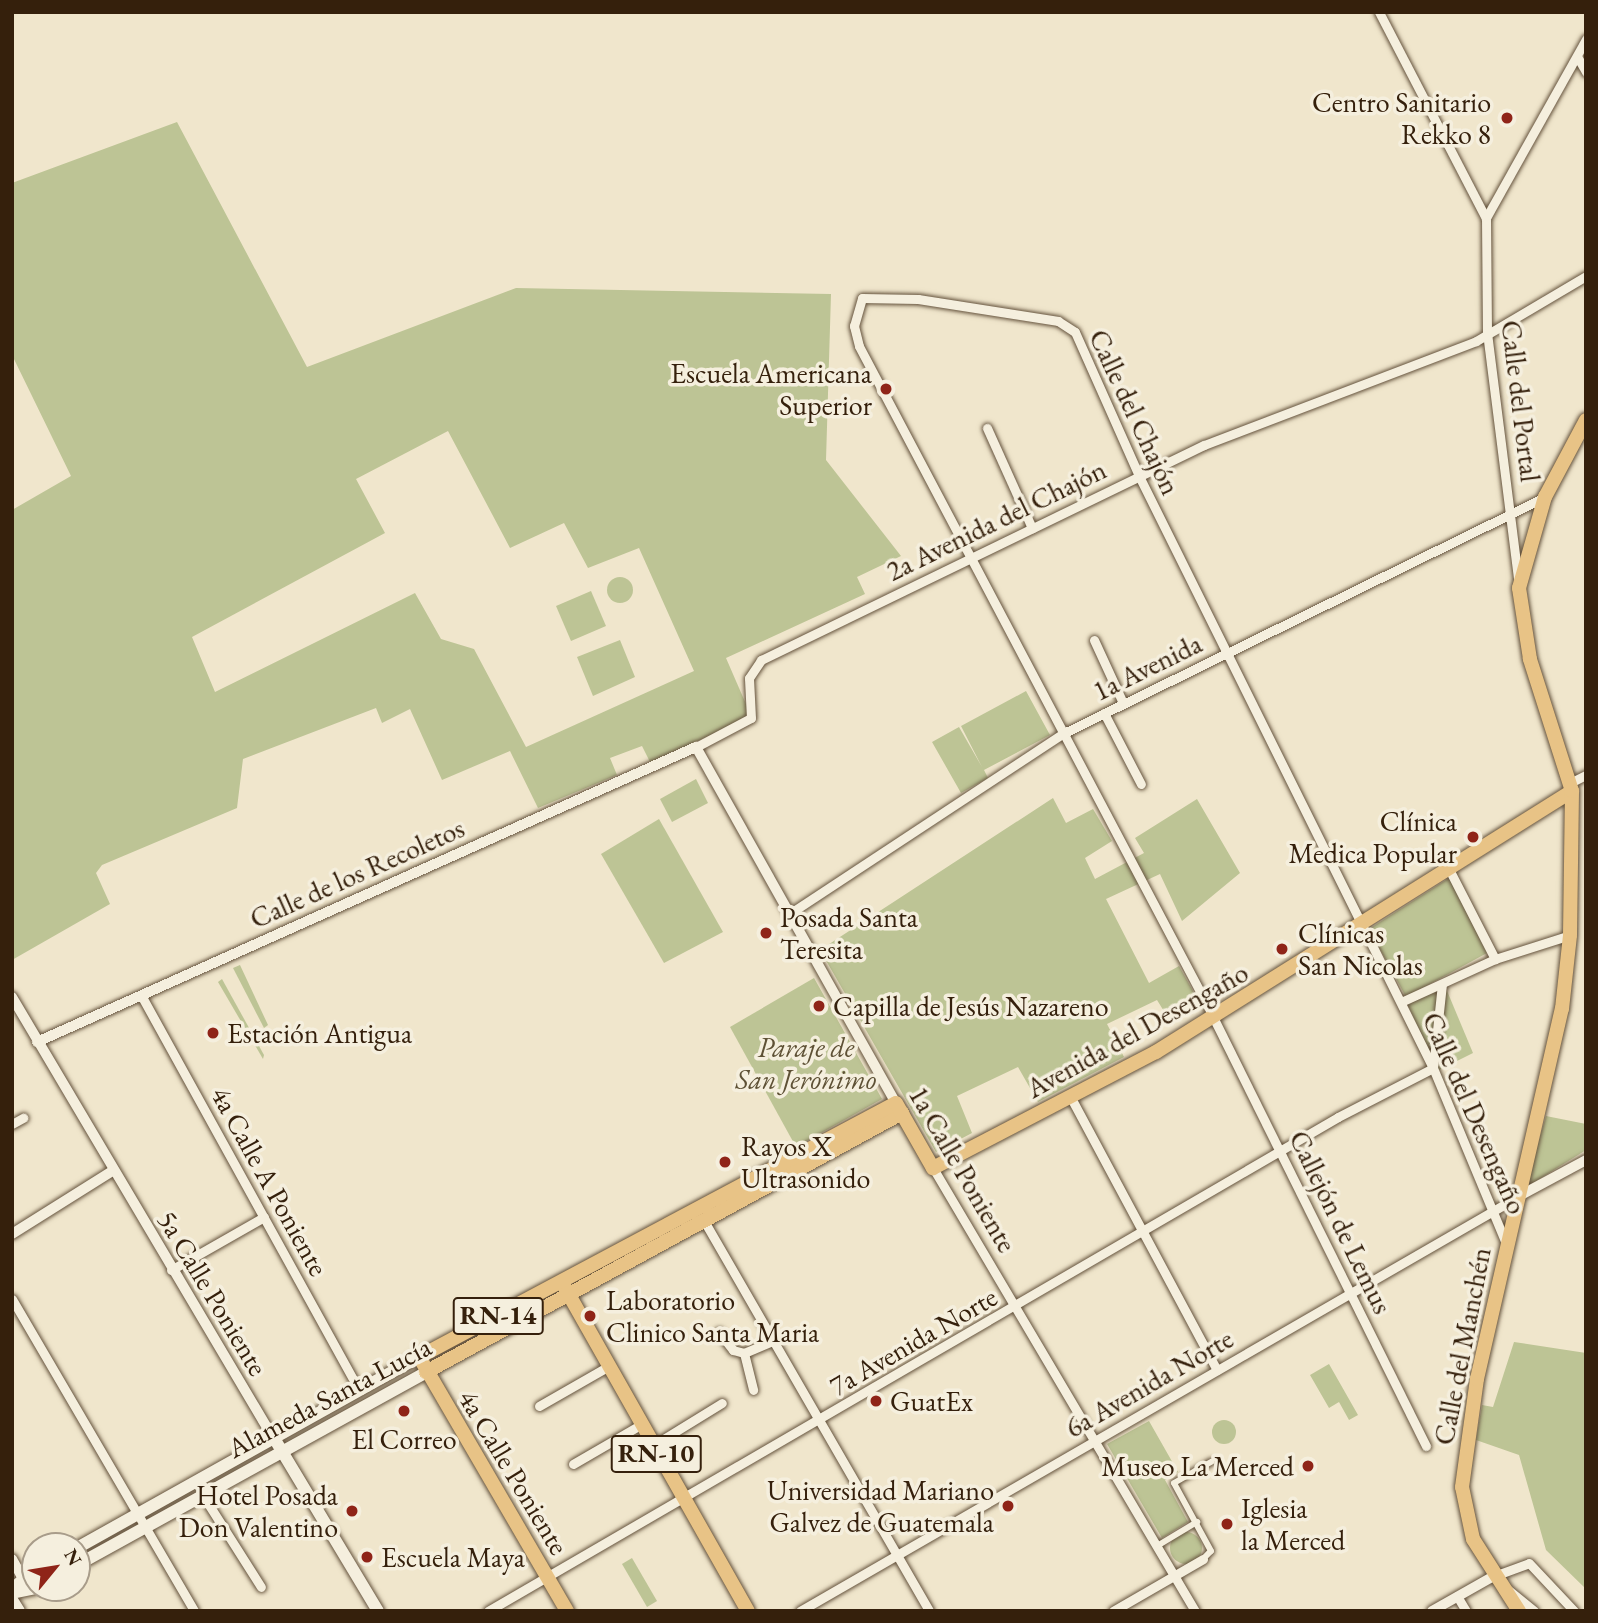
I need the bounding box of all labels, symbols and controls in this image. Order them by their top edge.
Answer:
place label: Centro Sanitario Rekko 8 [1312,85,1491,151]
marker: Centro Sanitario Rekko 8 [1497,108,1517,128]
street label: Calle del Portal [1494,318,1548,484]
street label: Calle del Chajón [1082,324,1188,500]
place label: Escuela Americana Superior [670,356,872,422]
marker: Escuela Americana Superior [878,381,894,397]
street label: 2a Avenida del Chajón [881,452,1111,588]
street label: 1a Avenida [1087,626,1207,708]
place label: Clínica Medica Popular [1288,804,1457,870]
street label: Calle de los Recoletos [245,811,469,935]
marker: Clínica Medica Popular [1463,827,1483,847]
place label: Posada Santa Teresita [780,900,918,966]
place label: Clínicas San Nicolas [1298,916,1423,982]
marker: Posada Santa Teresita [758,925,774,941]
marker: Clínicas San Nicolas [1272,939,1292,959]
street label: Avenida del Desengaño [1020,955,1254,1105]
place label: Capilla de Jesús Nazareno [833,989,1109,1023]
marker: Capilla de Jesús Nazareno [811,998,827,1014]
street label: Calle del Desengaño [1415,1007,1535,1219]
place label: Estación Antigua [227,1016,412,1050]
marker: Estación Antigua [205,1025,221,1041]
park label: Paraje de San Jerónimo [736,1030,876,1096]
street label: 1a Calle Poniente [902,1080,1024,1258]
street label: 4a Calle A Poniente [204,1081,336,1281]
street label: Callejón de Lemus [1282,1125,1400,1319]
place label: Rayos X Ultrasonido [741,1129,870,1195]
marker: Rayos X Ultrasonido [715,1152,735,1172]
street label: 5a Calle Poniente [151,1205,275,1381]
street label: Calle del Manchén [1426,1244,1498,1448]
street label: 7a Avenida Norte [823,1280,1003,1402]
place label: Laboratorio Clinico Santa Maria [606,1283,819,1349]
road number: RN-14 [452,1294,544,1338]
marker: Laboratorio Clinico Santa Maria [580,1306,600,1326]
street label: 6a Avenida Norte [1059,1322,1239,1444]
street label: Alameda Santa Lucía [221,1329,437,1465]
street label: 4a Calle Poniente [452,1384,576,1560]
place label: GuatEx [890,1384,973,1418]
marker: GuatEx [868,1393,884,1409]
marker: El Correo [396,1403,412,1419]
place label: El Correo [351,1422,457,1456]
road number: RN-10 [610,1432,702,1476]
place label: Museo La Merced [1101,1449,1294,1483]
marker: Museo La Merced [1300,1458,1316,1474]
place label: Universidad Mariano Galvez de Guatemala [767,1473,994,1539]
place label: Hotel Posada Don Valentino [179,1478,338,1544]
place label: Iglesia la Merced [1241,1491,1345,1557]
marker: Universidad Mariano Galvez de Guatemala [1000,1498,1016,1514]
marker: Hotel Posada Don Valentino [344,1503,360,1519]
marker: Iglesia la Merced [1219,1516,1235,1532]
north arrow [21,1532,91,1602]
place label: Escuela Maya [381,1540,525,1574]
text: N [58,1544,88,1570]
marker: Escuela Maya [359,1549,375,1565]

